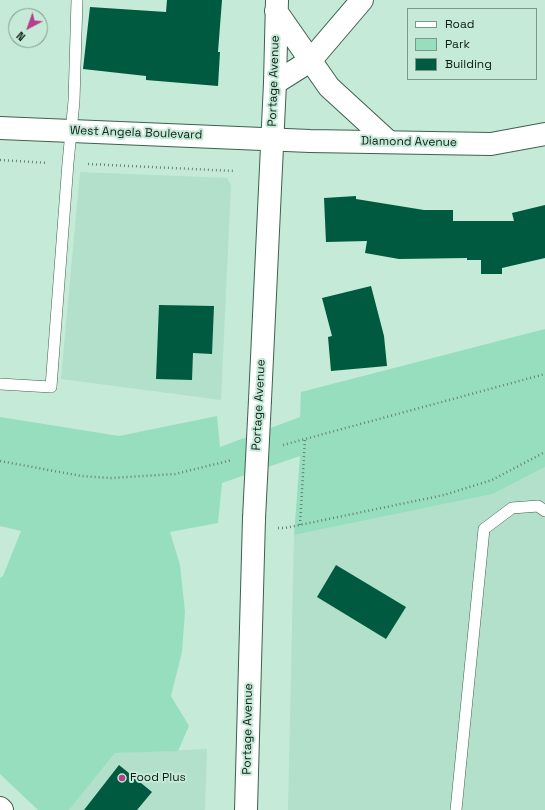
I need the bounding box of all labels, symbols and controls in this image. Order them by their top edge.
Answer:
north arrow [8,8,48,48]
legend [407,8,537,80]
text: Road [445,16,474,32]
text: N [13,29,28,44]
street label: Portage Avenue [265,35,283,127]
text: Park [445,36,470,52]
text: Building [445,56,492,72]
street label: West Angela Boulevard [69,123,203,143]
street label: Diamond Avenue [361,134,457,150]
street label: Portage Avenue [249,359,269,451]
street label: Portage Avenue [240,683,256,775]
place label: Food Plus [130,771,186,785]
marker: Food Plus [117,773,127,783]

